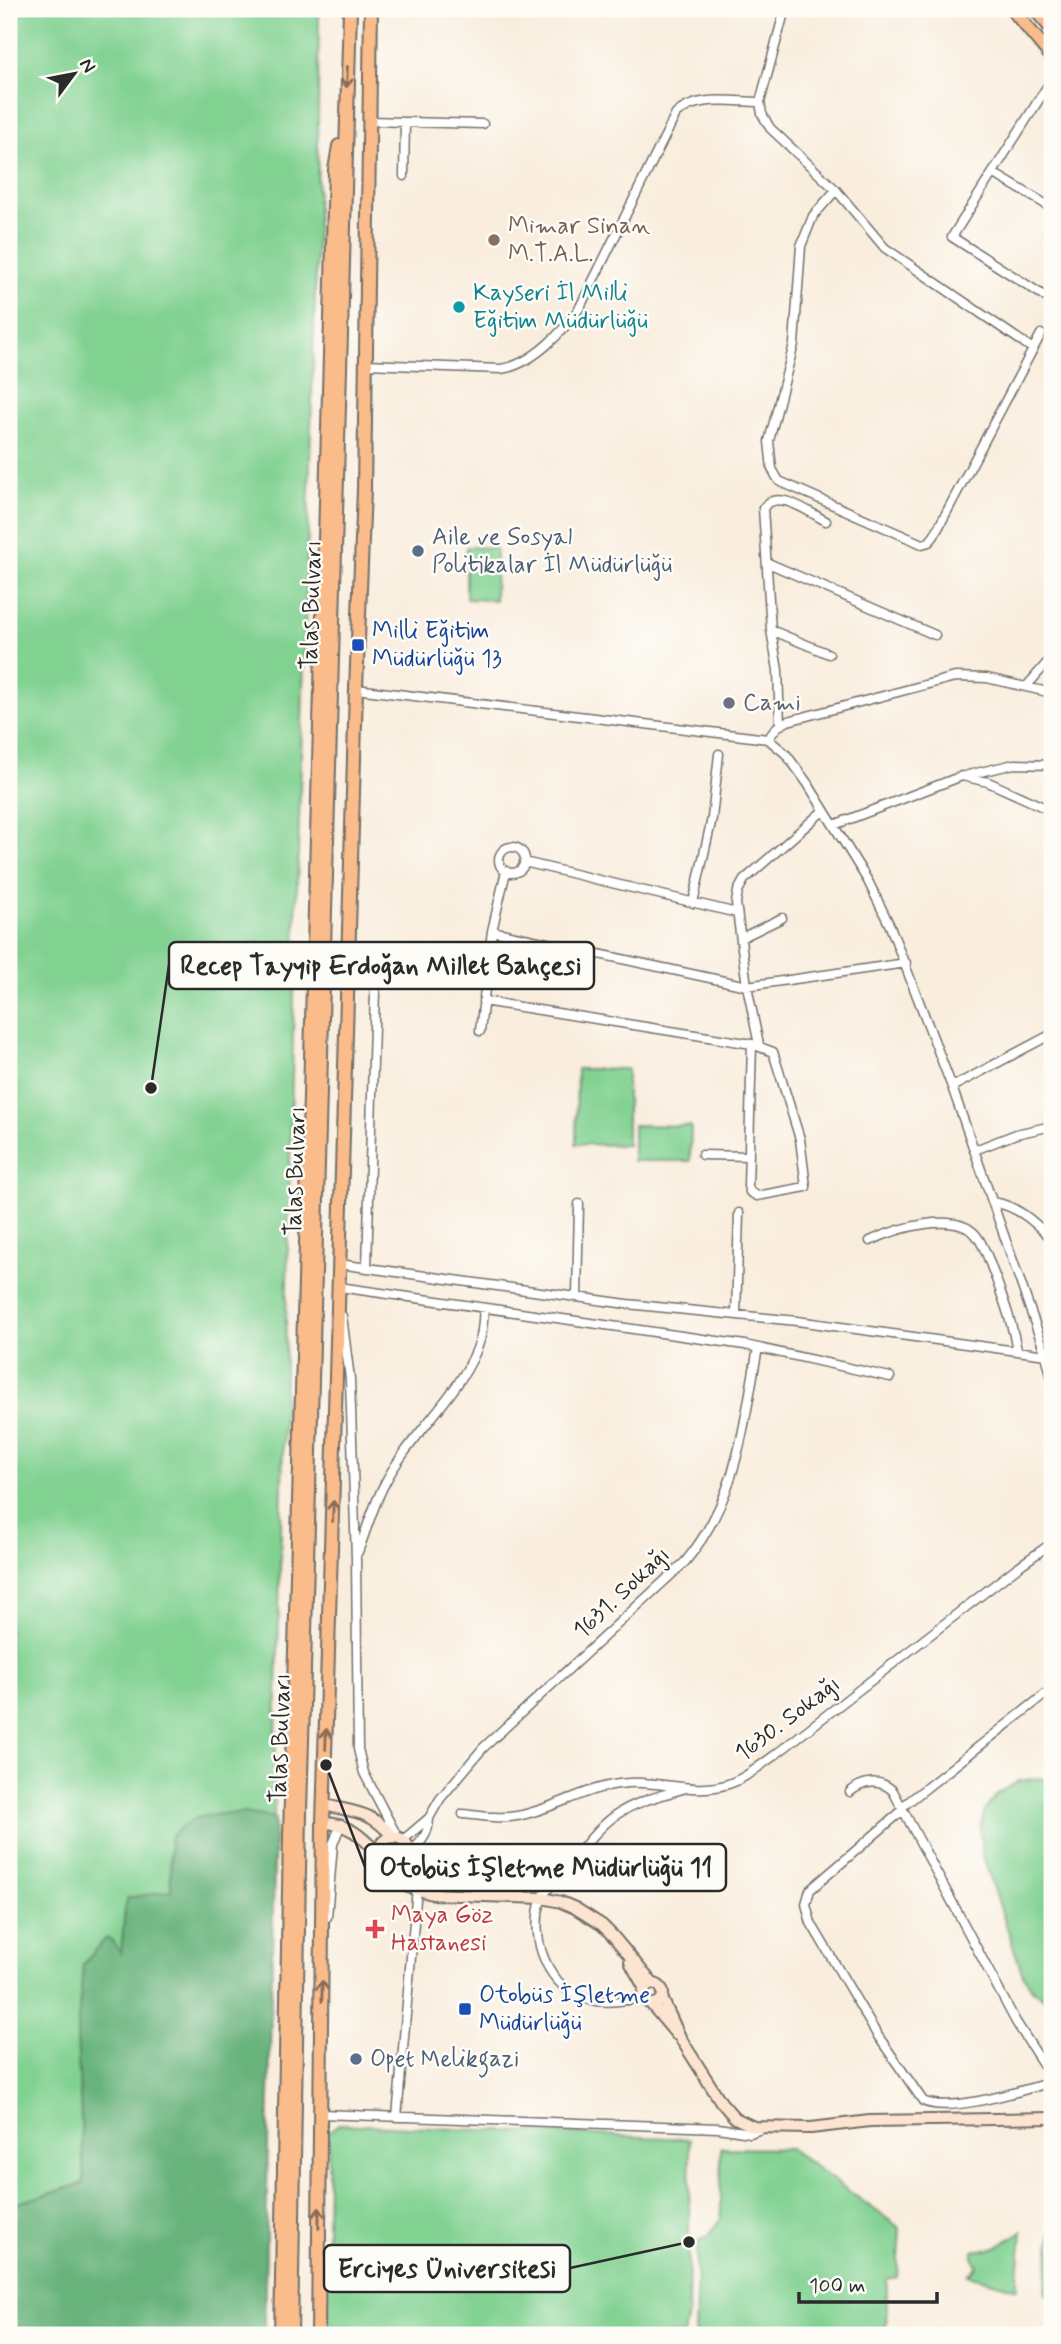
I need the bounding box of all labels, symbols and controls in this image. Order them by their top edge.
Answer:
north arrow [38,38,108,108]
text: N [73,54,101,78]
one-way arrow [341,65,354,88]
place label: Mimar Sinan M.T.A.L. [508,211,650,270]
marker: Mimar Sinan M.T.A.L. [486,232,502,248]
place label: Kayseri İl Milli Eğitim Müdürlüğü [473,278,648,337]
marker: Kayseri İl Milli Eğitim Müdürlüğü [451,299,467,315]
place label: Aile ve Sosyal Politikalar İl Müdürlüğü [432,522,672,581]
street label: Talas Bulvarı [294,540,330,670]
marker: Aile ve Sosyal Politikalar İl Müdürlüğü [410,543,426,559]
place label: Milli Eğitim Müdürlüğü 13 [372,616,502,675]
marker: Milli Eğitim Müdürlüğü 13 [350,637,366,653]
place label: Cami [743,688,801,719]
marker: Cami [721,695,737,711]
callout: Recep Tayyip Erdoğan Millet Bahçesi [169,942,594,989]
text: Recep Tayyip Erdoğan Millet Bahçesi [180,950,582,985]
street label: Talas Bulvarı [278,1106,314,1236]
one-way arrow [326,1500,339,1523]
street label: 1631. Sokağı [567,1540,677,1646]
street label: 1630. Sokağı [729,1669,847,1769]
street label: Talas Bulvarı [263,1673,299,1803]
one-way arrow [320,1727,333,1750]
callout: Otobüs İşletme Müdürlüğü 11 [365,1844,726,1891]
text: Otobüs İşletme Müdürlüğü 11 [379,1852,713,1887]
place label: Maya Göz Hastanesi [391,1900,494,1959]
marker: Maya Göz Hastanesi [365,1919,385,1939]
one-way arrow [315,1979,329,2002]
place label: Otobüs İşletme Müdürlüğü [479,1980,650,2039]
marker: Otobüs İşletme Müdürlüğü [457,2001,473,2017]
place label: Opet Melikgazi [370,2044,519,2078]
marker: Opet Melikgazi [348,2051,364,2067]
one-way arrow [312,2207,326,2230]
callout: Erciyes Üniversitesi [324,2245,570,2292]
text: Erciyes Üniversitesi [338,2253,556,2287]
scale bar [799,2260,937,2304]
text: 100 m [809,2272,865,2300]

